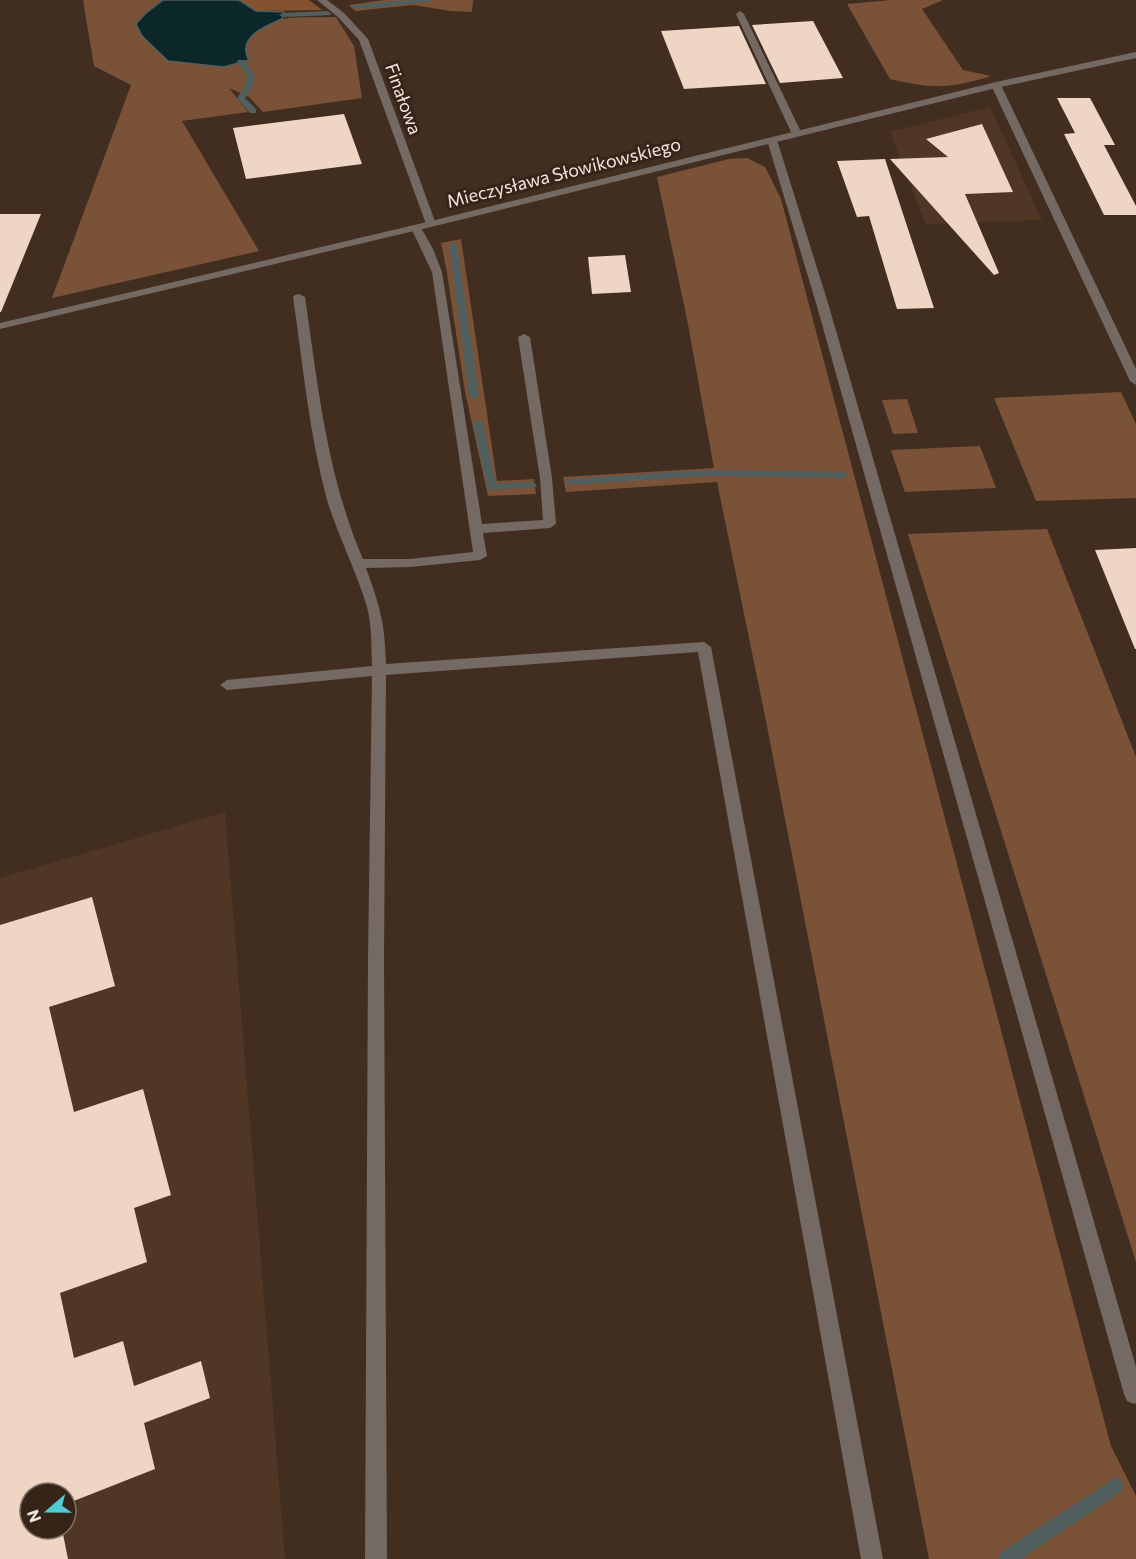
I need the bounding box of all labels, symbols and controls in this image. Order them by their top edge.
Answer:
street label: Finałowa [381,60,427,137]
street label: Mieczysława Słowikowskiego [444,132,683,212]
north arrow [18,1481,78,1541]
text: N [22,1507,44,1525]

